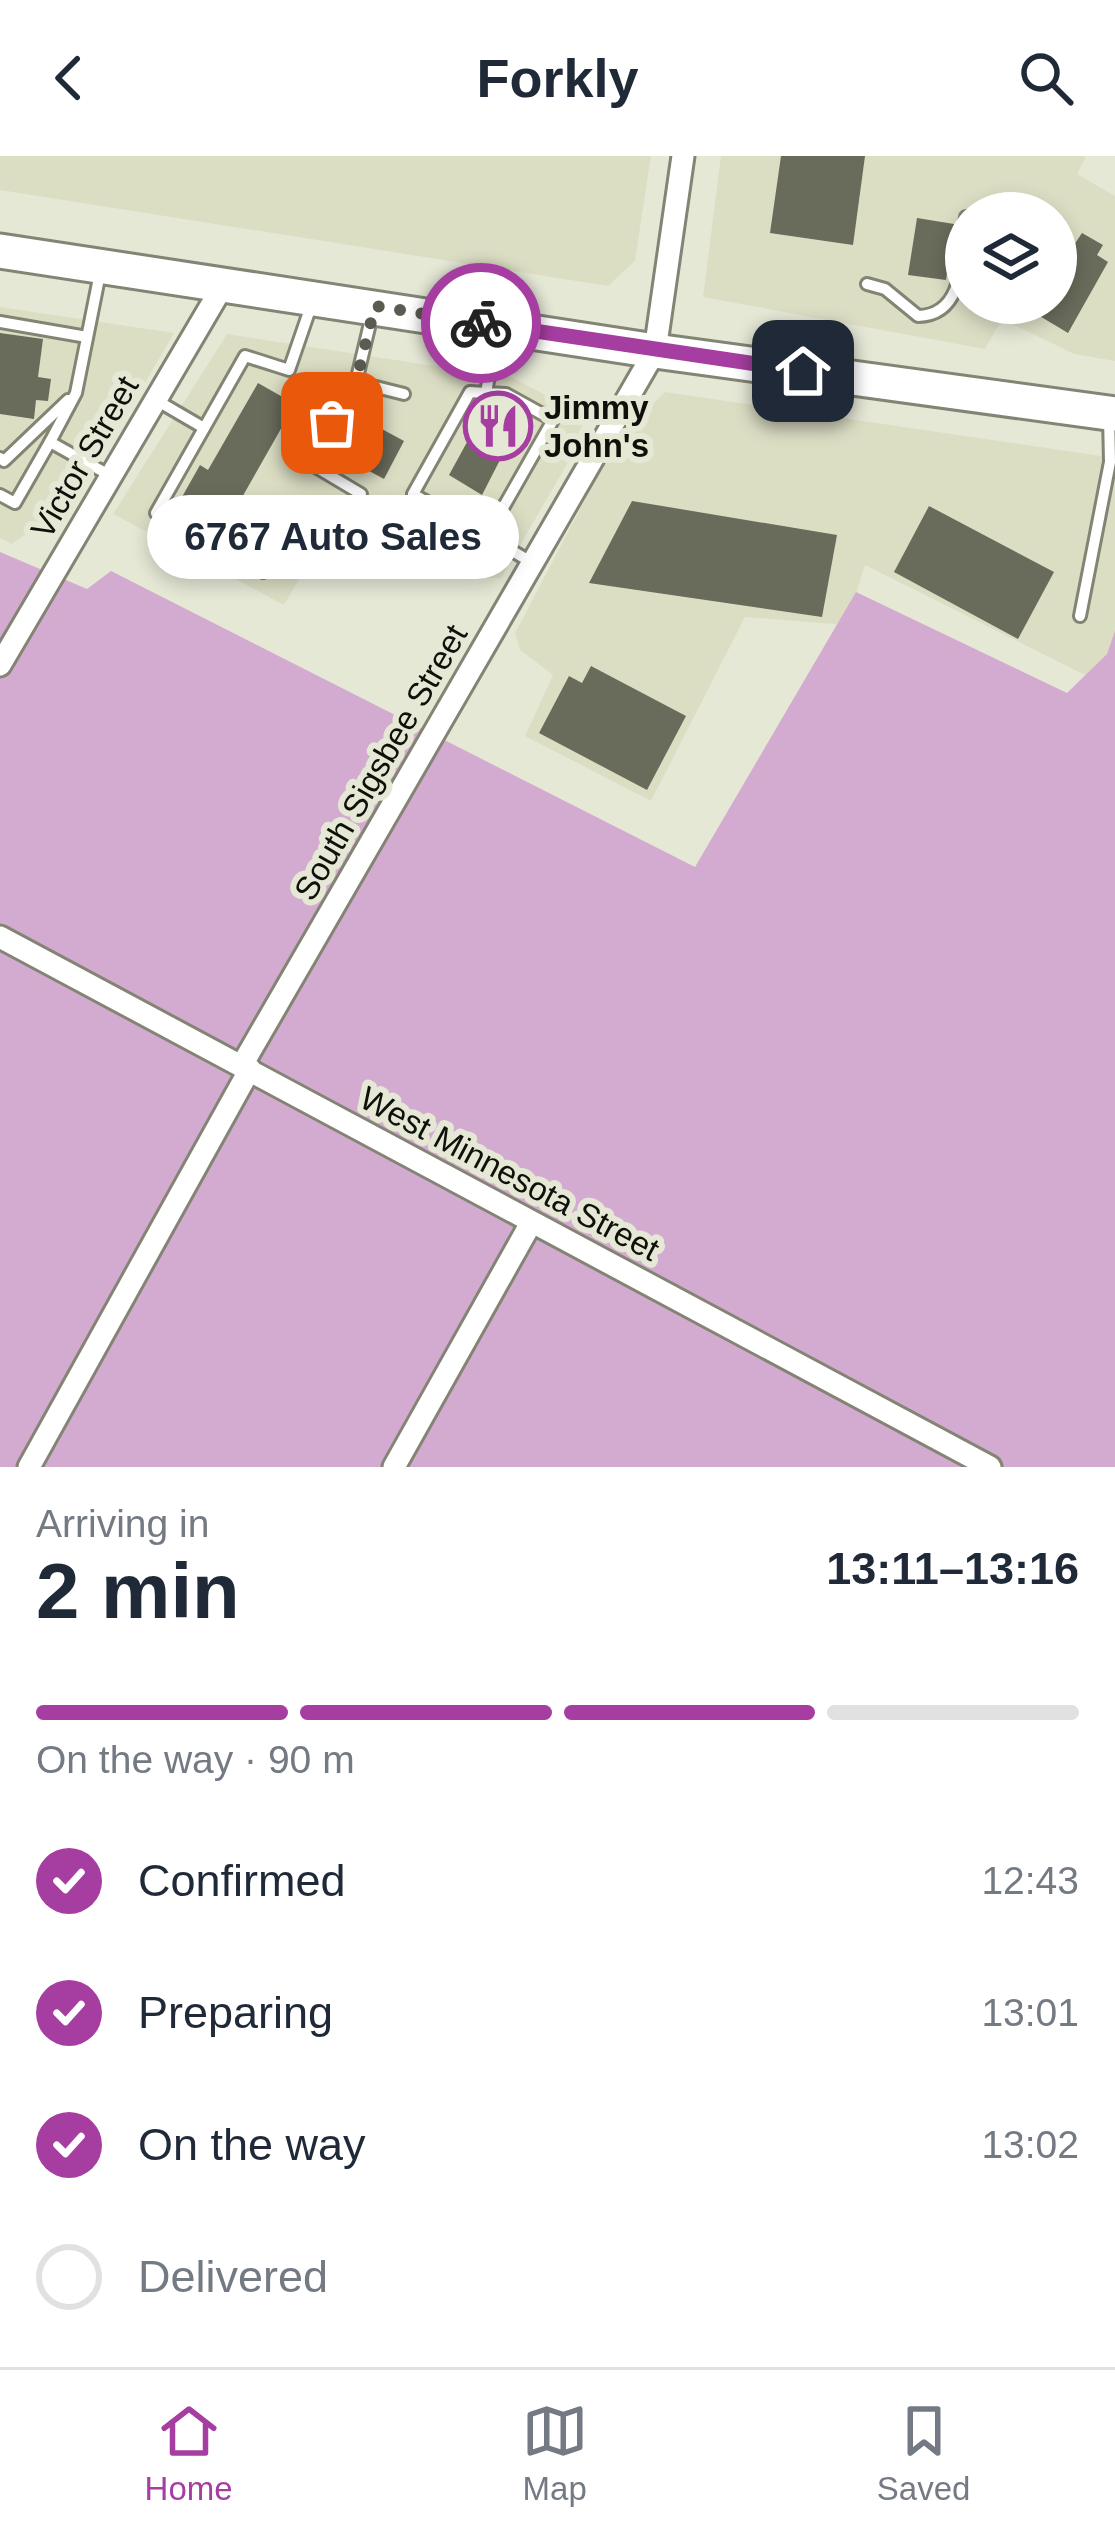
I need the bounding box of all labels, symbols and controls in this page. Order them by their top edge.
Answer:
icon: back [36,45,102,111]
icon: search [1013,45,1079,111]
text: Forkly [476,48,639,108]
map controls [945,192,1077,324]
button: layers [945,192,1077,324]
courier [421,263,541,383]
icon: bike [448,290,514,356]
pin [752,320,854,422]
icon: home [770,338,836,404]
street label: Victor Street [23,370,146,545]
pin [281,372,383,474]
place label: Jimmy John's [544,389,649,464]
icon: bag [299,390,365,456]
restaurant icon: Jimmy John's [463,391,533,461]
callout: 6767 Auto Sales [146,495,518,579]
text: 6767 Auto Sales [184,515,482,558]
street label: South Sigsbee Street [286,618,474,907]
street label: West Minnesota Street [354,1079,666,1268]
text: Arriving in [36,1502,209,1545]
text: 13:11–13:16 [826,1543,1079,1594]
text: 2 min [36,1547,240,1635]
text: On the way · 90 m [36,1738,355,1781]
icon: check [36,1848,102,1914]
text: Confirmed [138,1855,346,1906]
text: 12:43 [981,1859,1079,1902]
icon: check [36,1980,102,2046]
text: Preparing [138,1987,333,2038]
text: 13:01 [981,1991,1079,2034]
icon: check [36,2112,102,2178]
text: On the way [138,2119,366,2170]
text: 13:02 [981,2123,1079,2166]
text: Delivered [138,2251,328,2302]
tab: Home [145,2398,233,2508]
tab: Map [522,2398,588,2508]
tab: Saved [877,2398,970,2508]

